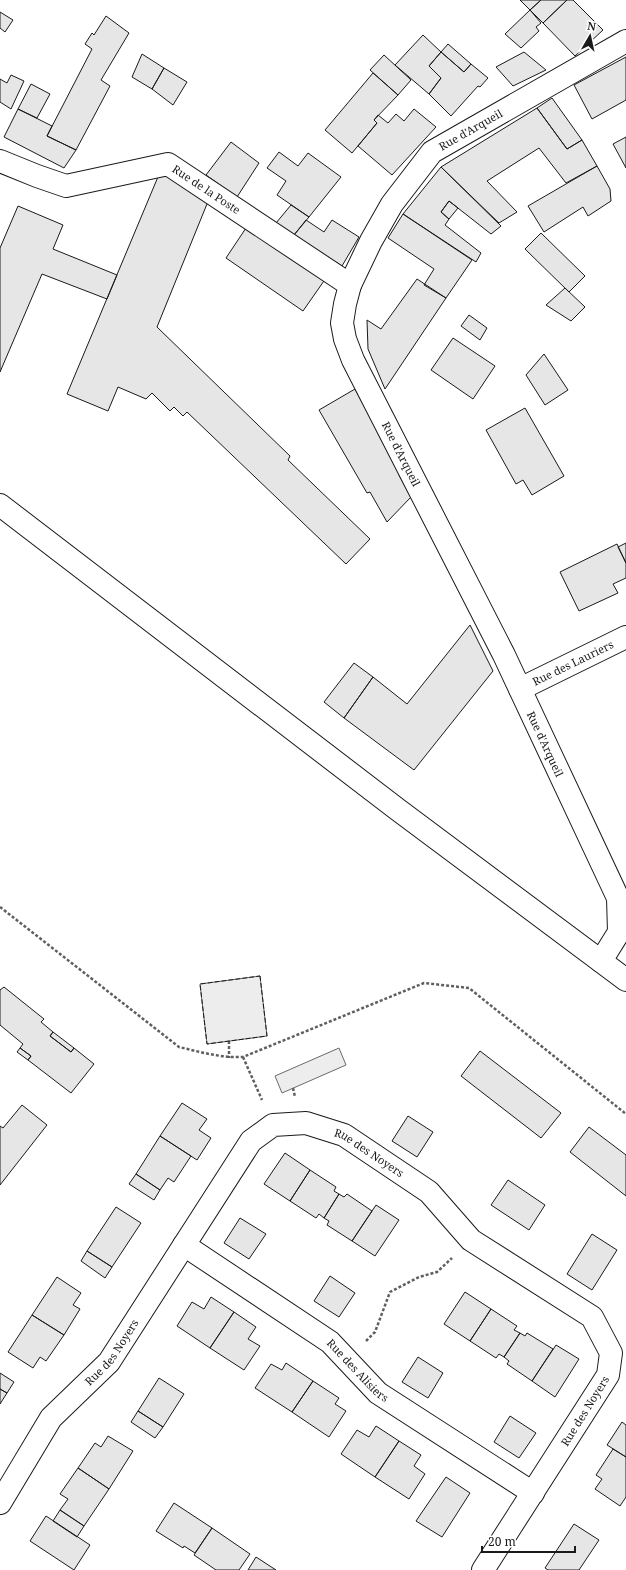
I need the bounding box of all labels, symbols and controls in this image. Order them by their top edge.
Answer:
north arrow [570,16,610,56]
text: N [586,18,597,34]
street label: Rue d'Arqueil [436,105,505,154]
street label: Rue de la Poste [170,161,244,217]
street label: Rue d'Arqueil [379,419,424,489]
street label: Rue des Lauriers [530,636,616,689]
street label: Rue d'Arqueil [524,709,567,780]
street label: Rue des Noyers [333,1124,407,1180]
street label: Rue des Noyers [81,1316,142,1388]
street label: Rue des Alisiers [324,1335,392,1405]
street label: Rue des Noyers [557,1373,612,1449]
scale bar [482,1528,575,1554]
text: 20 m [488,1533,516,1550]

